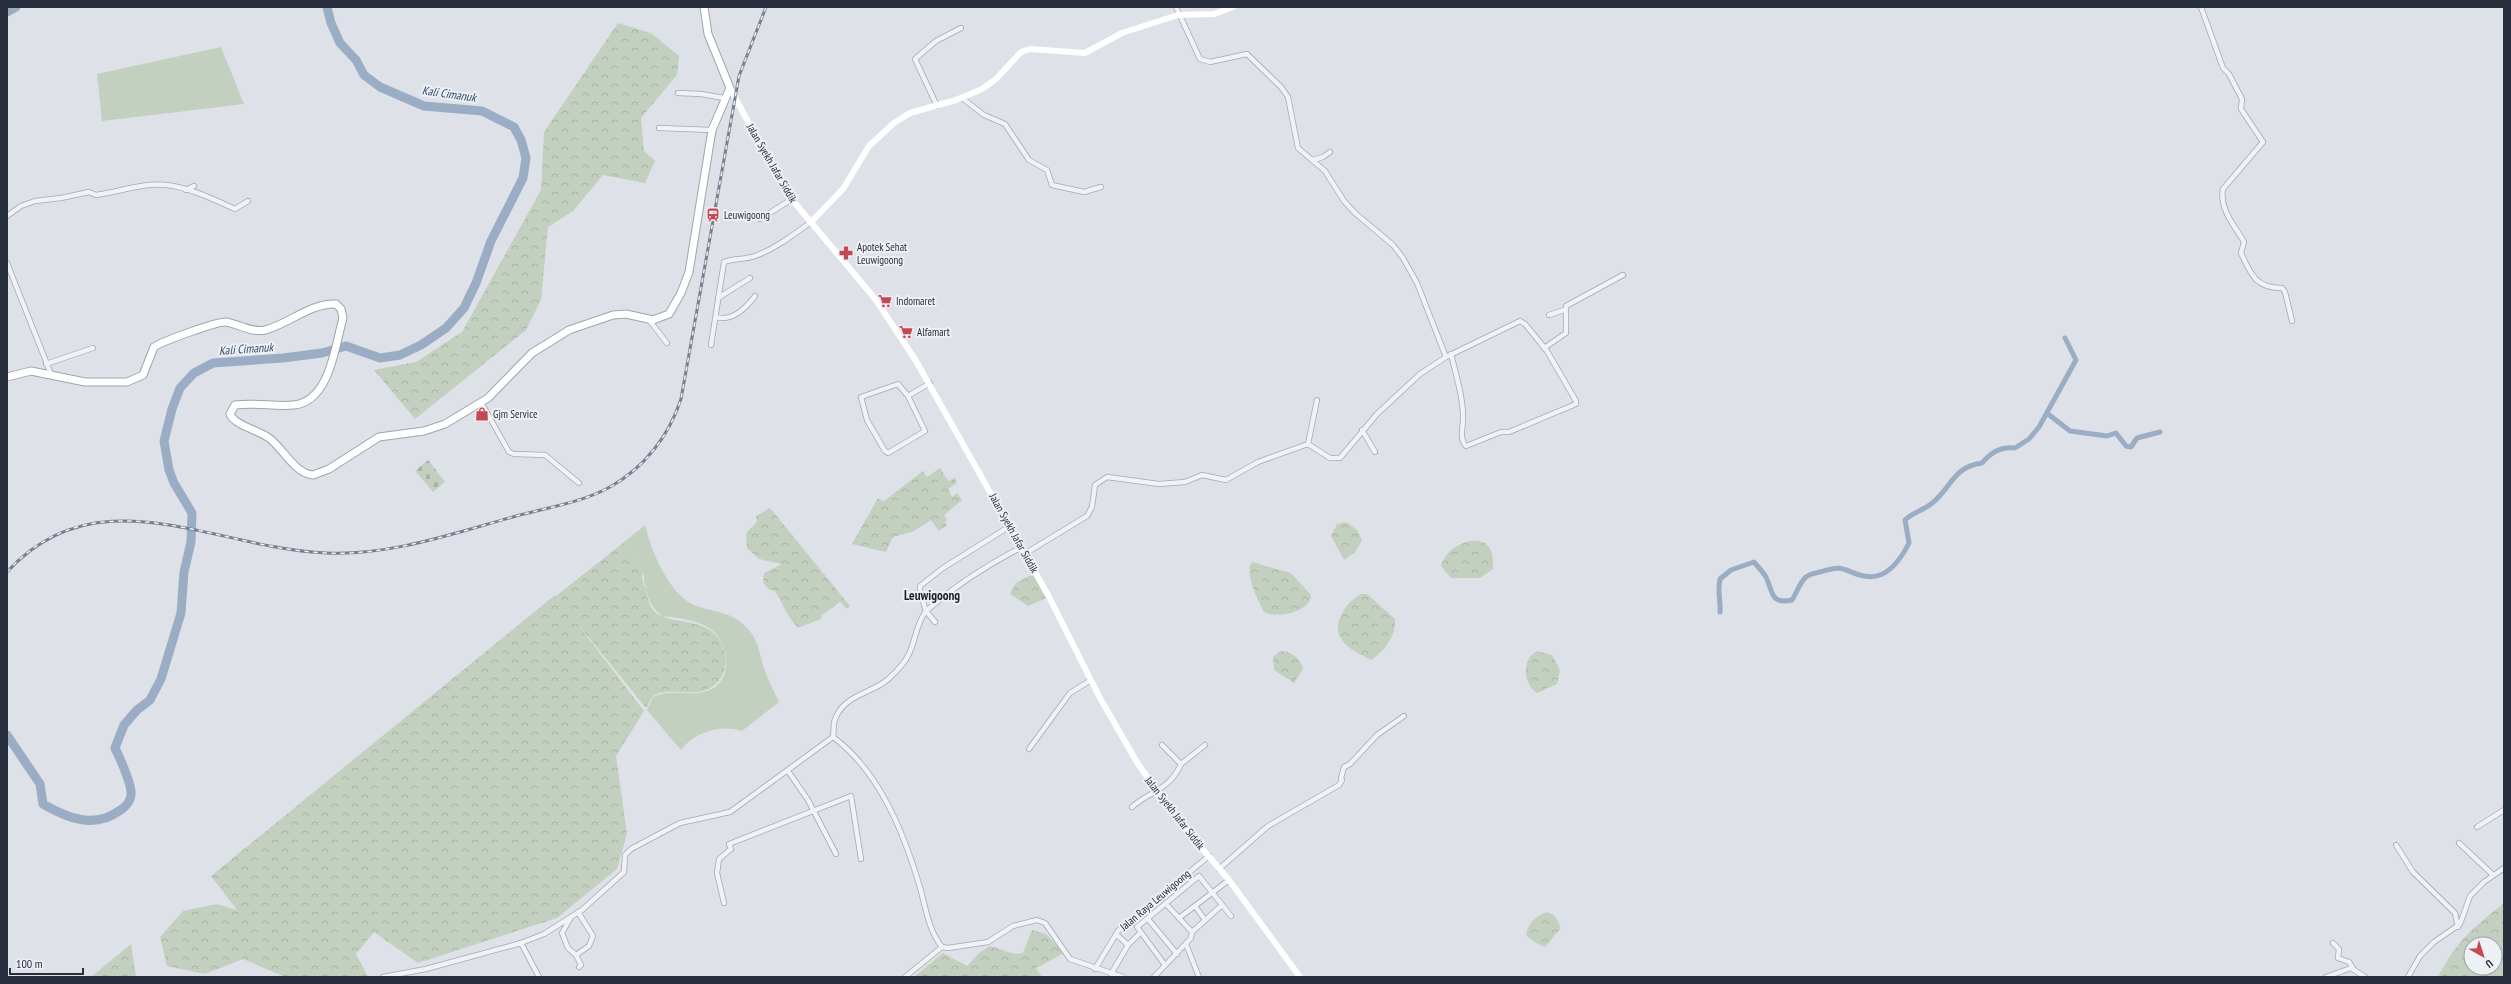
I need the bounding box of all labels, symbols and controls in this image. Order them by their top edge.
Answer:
water label: Kali Cimanuk [421,82,478,105]
street label: Jalan Syekh Jafar Siddik [743,120,801,206]
station icon: Leuwigoong [705,207,721,223]
place label: Leuwigoong [724,208,770,222]
place label: Apotek Sehat Leuwigoong [857,240,907,267]
pharmacy icon: Apotek Sehat Leuwigoong [838,245,854,261]
supermarket icon: Indomaret [877,293,893,309]
place label: Indomaret [896,294,935,308]
supermarket icon: Alfamart [898,324,914,340]
place label: Alfamart [917,325,950,339]
water label: Kali Cimanuk [218,339,275,358]
shop icon: Gjm Service [474,406,490,422]
place label: Gjm Service [493,407,538,421]
street label: Jalan Syekh Jafar Siddik [986,490,1042,576]
district label: Leuwigoong [904,587,960,604]
street label: Jalan Syekh Jafar Siddik [1142,773,1208,853]
street label: Jalan Raya Leuwigoong [1116,866,1193,934]
north arrow [2463,936,2503,976]
scale bar [10,950,83,976]
text: 100 m [16,956,43,971]
text: U [2482,957,2496,971]

